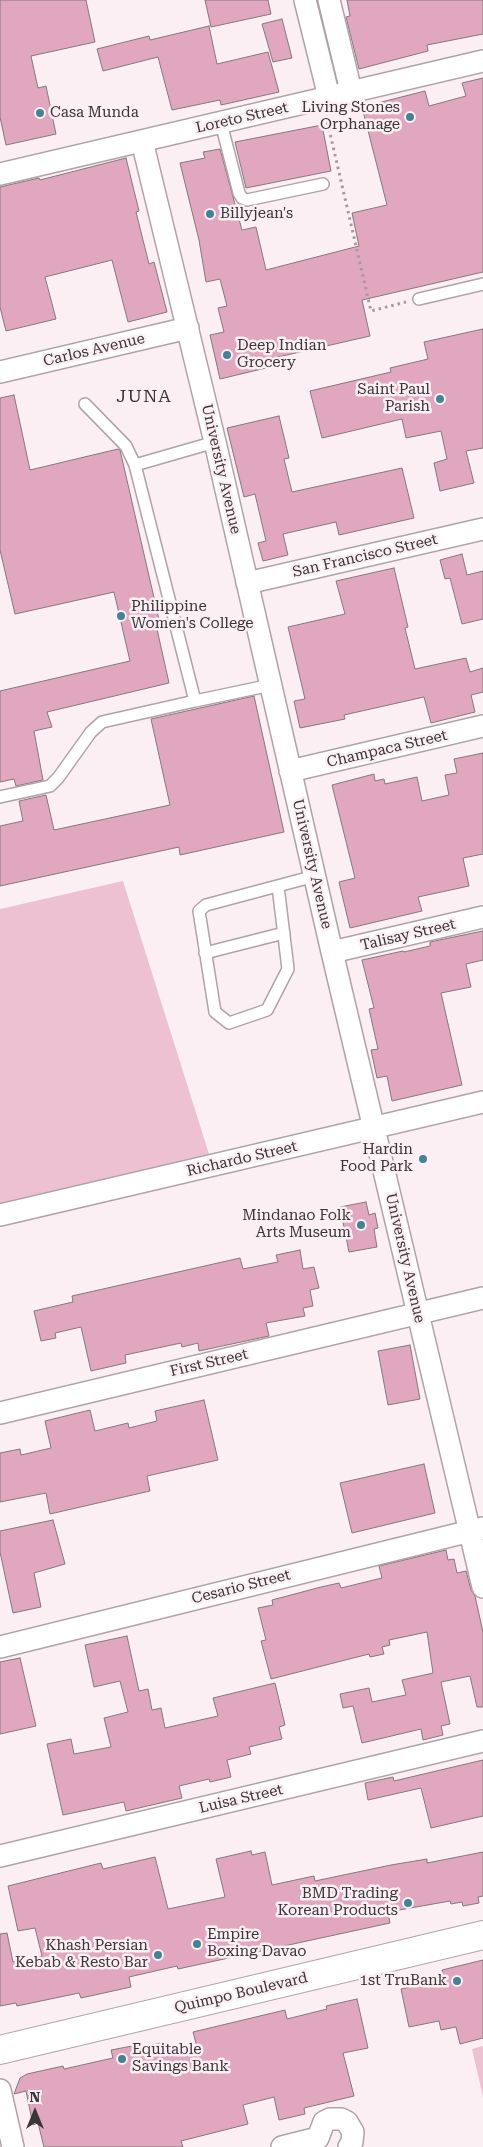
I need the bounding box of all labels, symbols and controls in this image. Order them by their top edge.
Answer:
street label: Loreto Street [194,99,290,137]
place label: Living Stones Orphanage [302,99,400,134]
place label: Casa Munda [50,104,139,122]
marker: Casa Munda [34,107,46,119]
marker: Living Stones Orphanage [404,111,416,123]
place label: Billyjean's [220,205,293,223]
marker: Billyjean's [204,208,216,220]
street label: Carlos Avenue [42,330,146,370]
place label: Deep Indian Grocery [237,337,326,372]
marker: Deep Indian Grocery [221,349,233,361]
place label: Saint Paul Parish [357,381,430,416]
district label: JUNA [116,386,172,408]
marker: Saint Paul Parish [434,393,446,405]
street label: University Avenue [197,402,245,536]
street label: San Francisco Street [291,531,439,581]
place label: Philippine Women's College [131,598,253,633]
marker: Philippine Women's College [115,610,127,622]
street label: Champaca Street [325,726,449,772]
street label: University Avenue [288,797,336,931]
street label: Talisay Street [359,915,457,955]
street label: Richardo Street [185,1138,299,1180]
place label: Hardin Food Park [340,1141,413,1176]
marker: Hardin Food Park [417,1153,429,1165]
street label: University Avenue [381,1191,429,1325]
place label: Mindanao Folk Arts Museum [242,1207,351,1242]
marker: Mindanao Folk Arts Museum [355,1219,367,1231]
street label: First Street [168,1345,250,1381]
street label: Cesario Street [190,1566,292,1608]
street label: Luisa Street [197,1781,285,1817]
place label: BMD Trading Korean Products [277,1885,398,1920]
marker: BMD Trading Korean Products [402,1897,414,1909]
place label: Empire Boxing Davao [207,1926,306,1961]
place label: Khash Persian Kebab & Resto Bar [15,1937,148,1972]
marker: Empire Boxing Davao [191,1938,203,1950]
marker: Khash Persian Kebab & Resto Bar [152,1949,164,1961]
street label: Quimpo Boulevard [173,1969,309,2017]
place label: 1st TruBank [360,1972,447,1990]
marker: 1st TruBank [451,1975,463,1987]
place label: Equitable Savings Bank [132,2041,229,2076]
marker: Equitable Savings Bank [116,2053,128,2065]
north arrow [10,2087,60,2137]
text: N [30,2089,40,2105]

